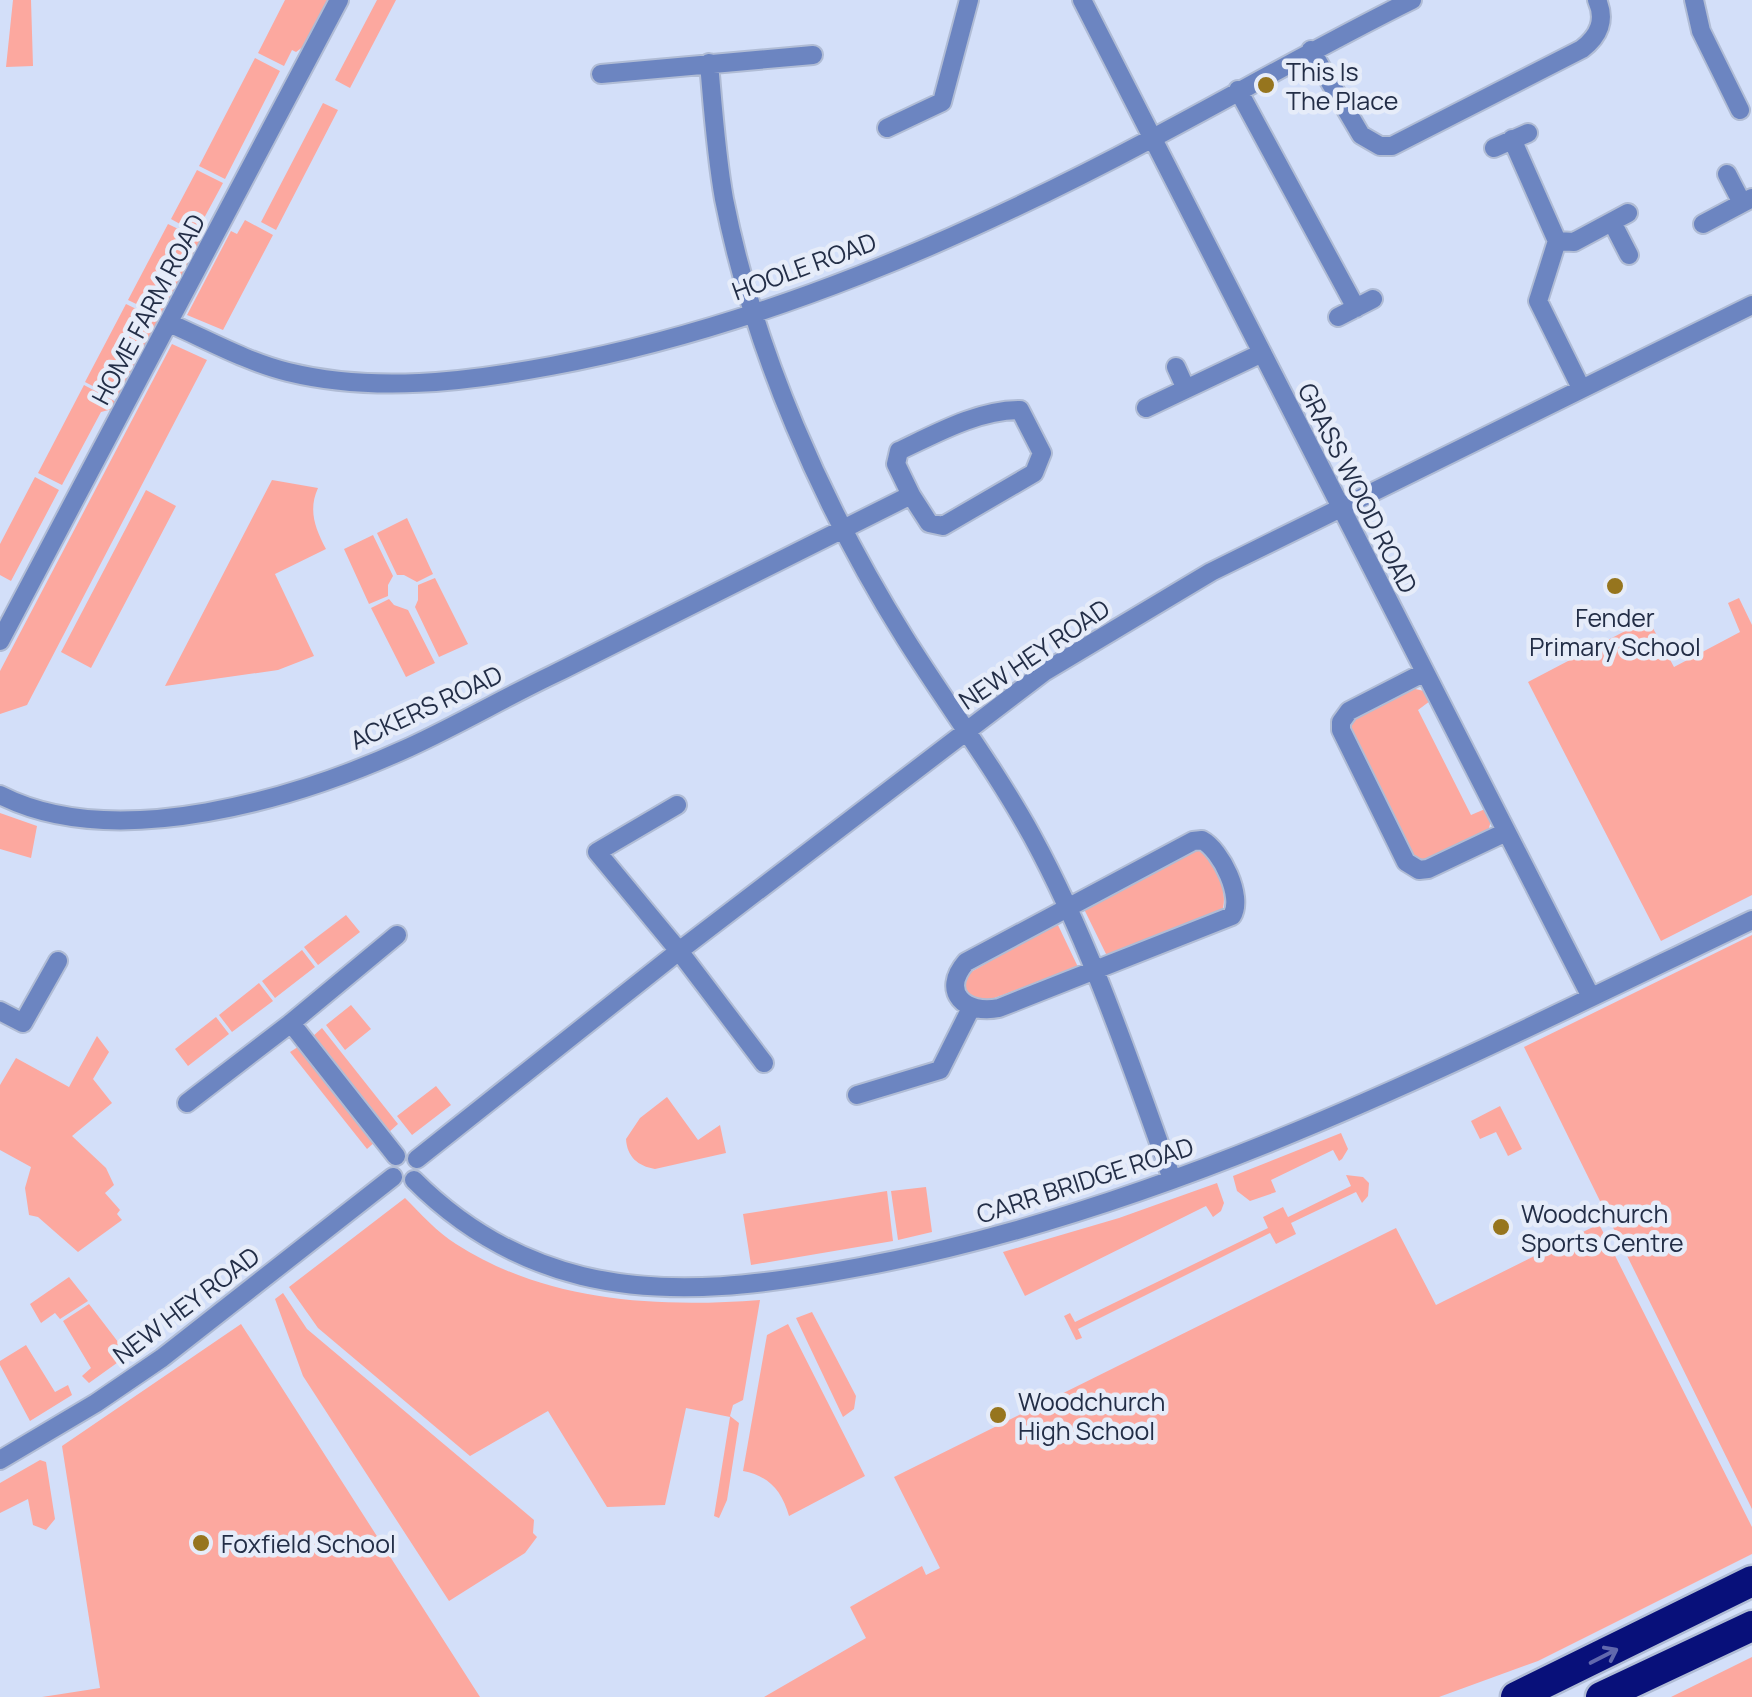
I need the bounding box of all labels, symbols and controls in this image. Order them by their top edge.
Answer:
place label: This Is The Place [1286,54,1398,118]
marker: This Is The Place [1255,74,1277,96]
street label: HOME FARM ROAD [83,207,213,411]
street label: HOOLE ROAD [727,224,881,308]
street label: GRASS WOOD ROAD [1290,377,1426,599]
marker: Fender Primary School [1604,575,1626,597]
street label: NEW HEY ROAD [952,591,1116,717]
place label: Fender Primary School [1529,600,1701,664]
street label: ACKERS ROAD [344,656,508,758]
street label: CARR BRIDGE ROAD [972,1128,1198,1232]
place label: Woodchurch Sports Centre [1521,1196,1684,1260]
marker: Woodchurch Sports Centre [1490,1216,1512,1238]
street label: NEW HEY ROAD [106,1238,266,1372]
place label: Woodchurch High School [1018,1384,1165,1448]
marker: Woodchurch High School [987,1404,1009,1426]
place label: Foxfield School [221,1526,396,1561]
marker: Foxfield School [190,1532,212,1554]
one-way arrow [1589,1646,1618,1665]

